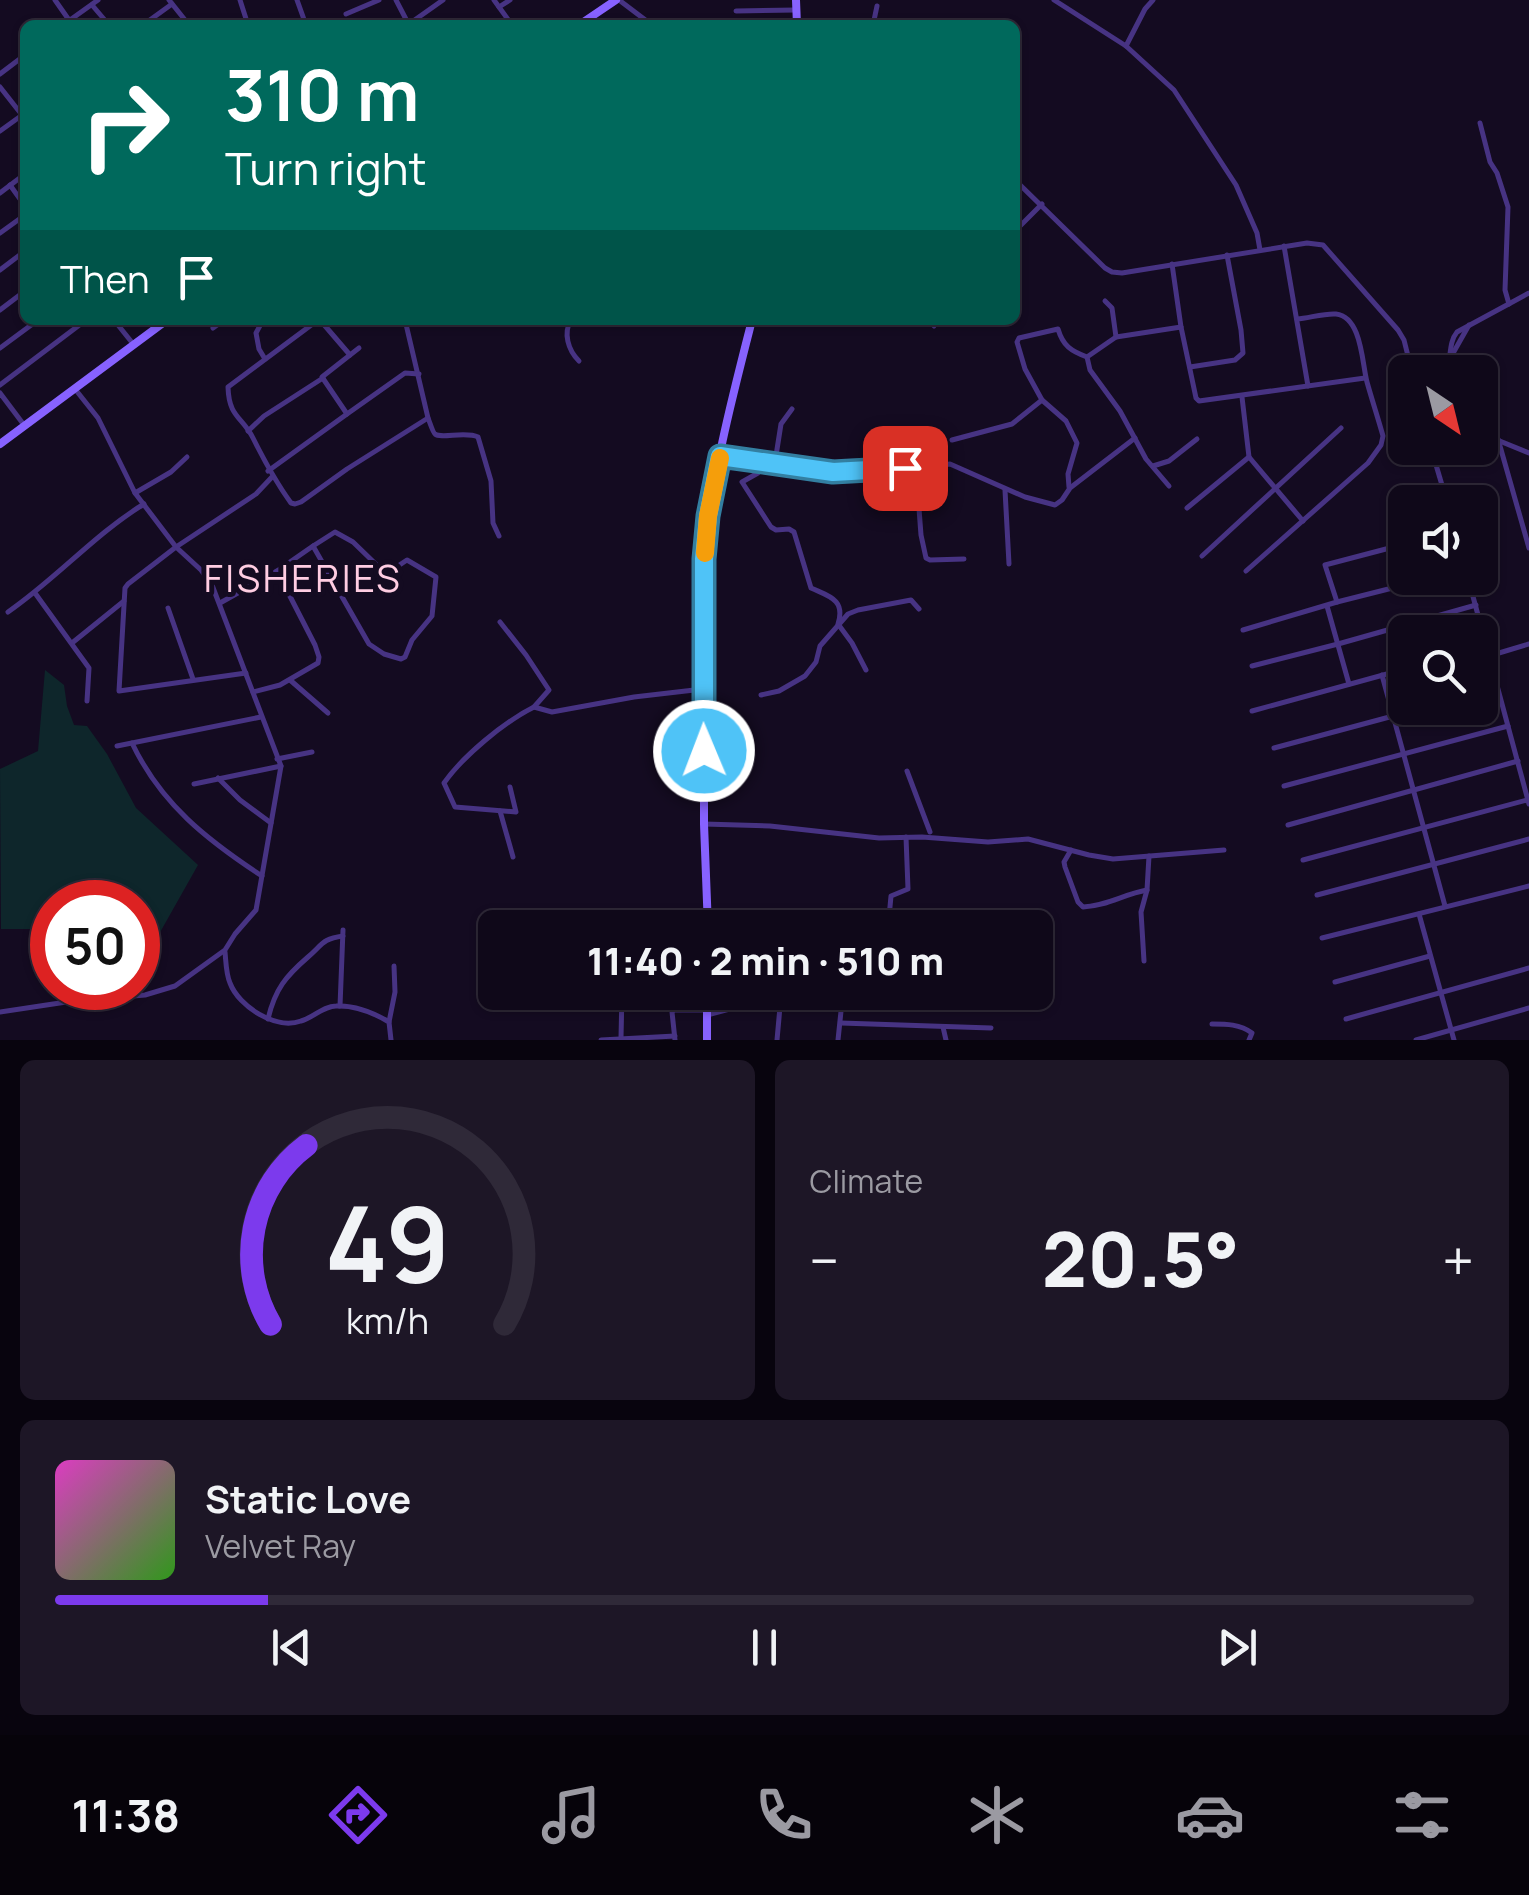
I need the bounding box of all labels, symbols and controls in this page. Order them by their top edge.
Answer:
text: 310 m [225,46,419,142]
icon: right [60,60,190,190]
text: Turn right [225,137,426,199]
icon: arrive [169,250,224,305]
text: Then [60,252,149,304]
north arrow [1388,355,1498,465]
map controls [1388,355,1498,725]
pin [863,426,948,511]
icon: arrive [878,441,933,496]
button: sound [1388,485,1498,595]
district label: FISHERIES [204,551,402,603]
button: search [1388,615,1498,725]
position arrow [652,699,756,803]
speed limit sign: 50 [30,880,160,1010]
text: 11:40 · 2 min · 510 m [587,934,944,986]
text: Climate [810,1159,923,1203]
text: 49 [325,1171,450,1313]
text: 20.5° [1042,1207,1240,1310]
text: − [810,1222,839,1298]
text: + [1442,1222,1474,1298]
text: km/h [346,1296,429,1345]
text: Static Love [205,1472,411,1524]
text: Velvet Ray [205,1524,356,1568]
icon: previous [264,1620,319,1675]
icon: pause [737,1620,792,1675]
icon: next [1210,1620,1265,1675]
icon: directions [323,1780,393,1850]
icon: music [536,1780,606,1850]
icon: phone [749,1780,819,1850]
icon: climate [962,1780,1032,1850]
icon: car [1175,1780,1245,1850]
icon: filters [1387,1780,1457,1850]
text: 11:38 [71,1784,180,1846]

